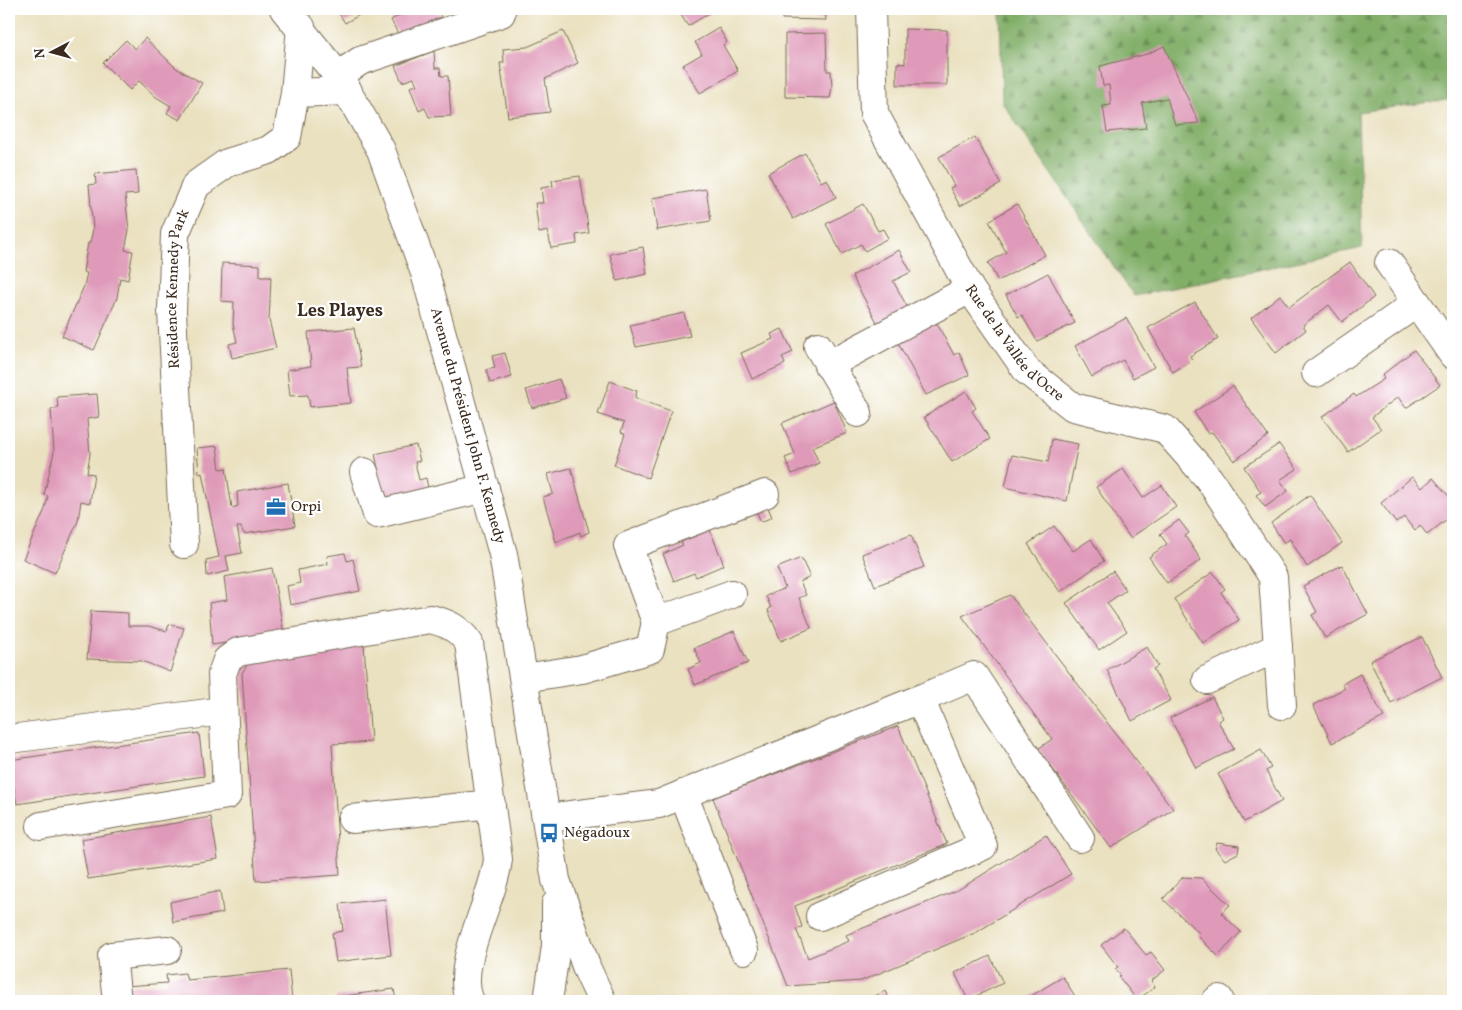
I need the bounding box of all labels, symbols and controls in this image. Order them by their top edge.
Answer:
north arrow [28,28,78,78]
text: N [31,47,51,59]
street label: Résidence Kennedy Park [161,206,195,369]
street label: Rue de la Vallée d'Ocre [960,280,1068,406]
district label: Les Playes [297,299,383,324]
street label: Avenue du Président John F. Kennedy [425,305,510,546]
office icon: Orpi [265,496,287,518]
place label: Orpi [291,497,321,518]
bus stop icon: Négadoux [538,822,560,844]
place label: Négadoux [564,823,630,844]

